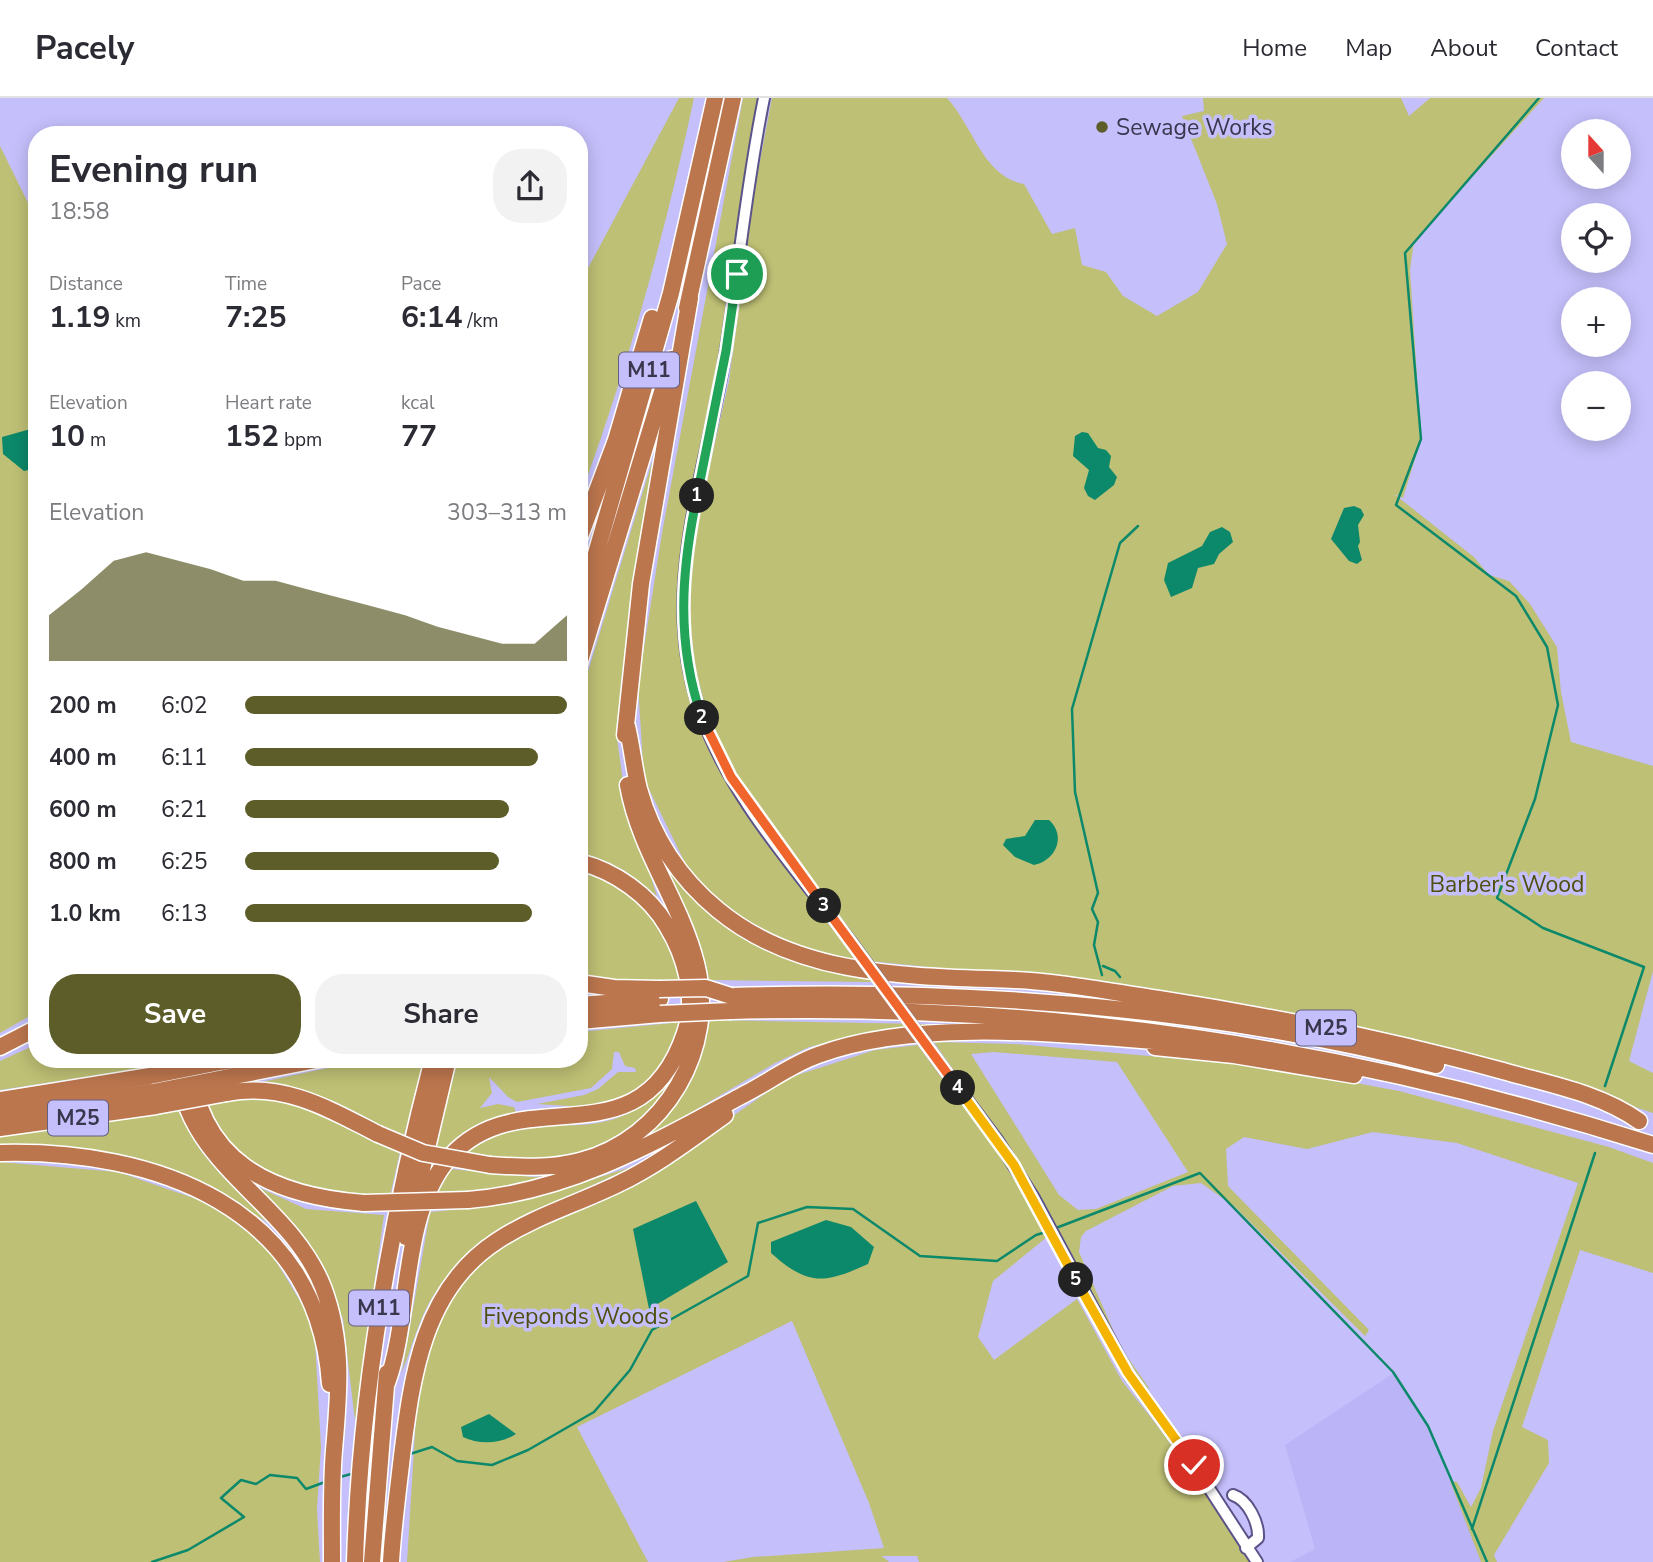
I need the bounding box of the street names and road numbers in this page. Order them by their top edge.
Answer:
road number: M11 [619,352,679,388]
road number: M25 [1296,1010,1356,1046]
road number: M25 [48,1100,108,1136]
road number: M11 [349,1290,409,1326]

